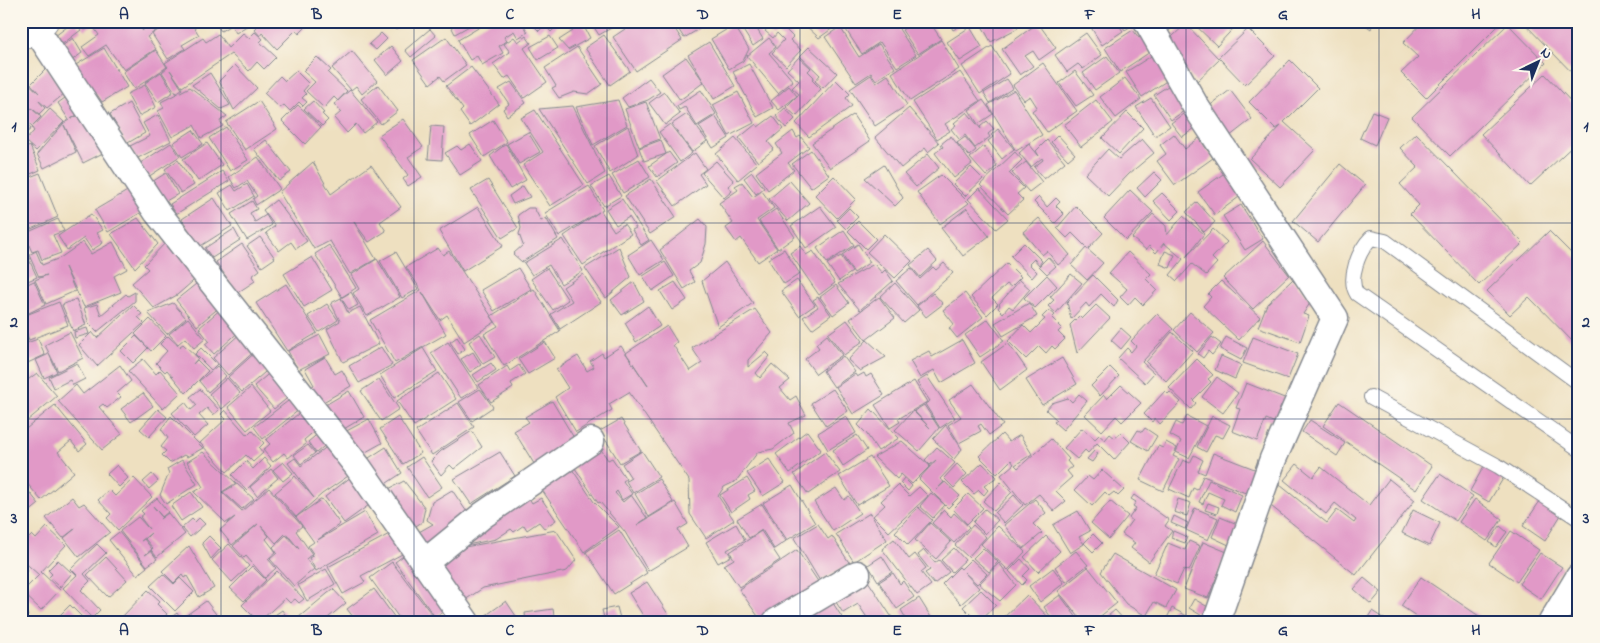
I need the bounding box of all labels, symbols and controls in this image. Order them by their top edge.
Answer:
text: A [119,3,129,27]
text: B [311,3,323,27]
text: C [506,3,515,27]
text: D [696,3,709,27]
text: E [892,3,902,27]
text: F [1084,3,1096,27]
text: G [1278,3,1288,27]
text: H [1471,3,1481,27]
north arrow [1512,38,1562,88]
text: N [1535,43,1556,64]
text: 1 [11,115,17,139]
text: 1 [1583,115,1589,139]
text: 2 [9,311,18,335]
text: 2 [1581,311,1590,335]
text: 3 [10,507,18,531]
text: 3 [1582,507,1590,531]
text: A [119,619,129,643]
text: B [311,619,323,643]
text: C [506,619,515,643]
text: D [696,619,709,643]
text: E [892,619,902,643]
text: F [1084,619,1096,643]
text: G [1278,619,1288,643]
text: H [1471,619,1481,643]

